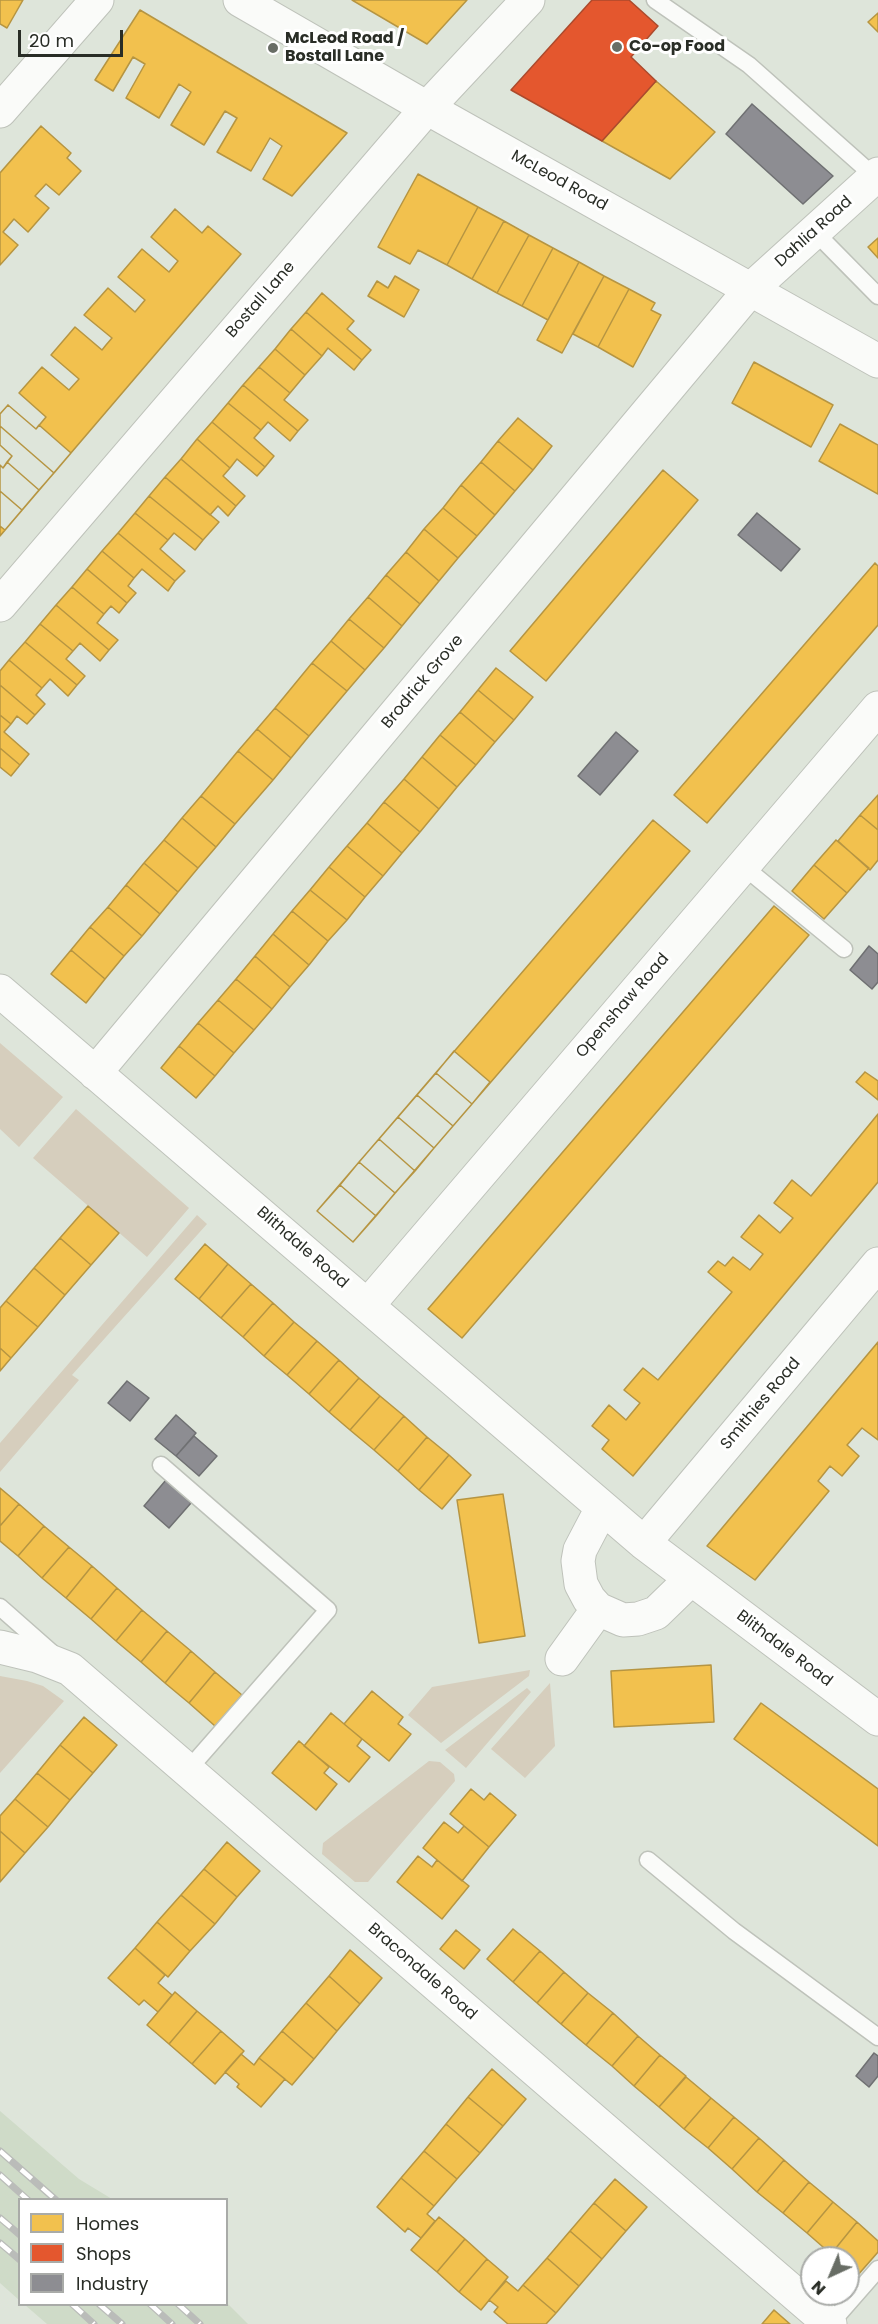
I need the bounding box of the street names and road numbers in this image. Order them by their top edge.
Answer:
street label: McLeod Road [507,147,611,215]
street label: Dahlia Road [772,192,856,272]
street label: Bostall Lane [223,258,299,342]
street label: Brodrick Grove [378,631,468,733]
street label: Openshaw Road [572,950,674,1062]
street label: Blithdale Road [252,1203,352,1293]
street label: Smithies Road [717,1354,805,1454]
street label: Blithdale Road [732,1607,836,1691]
street label: Bracondale Road [364,1919,480,2025]

